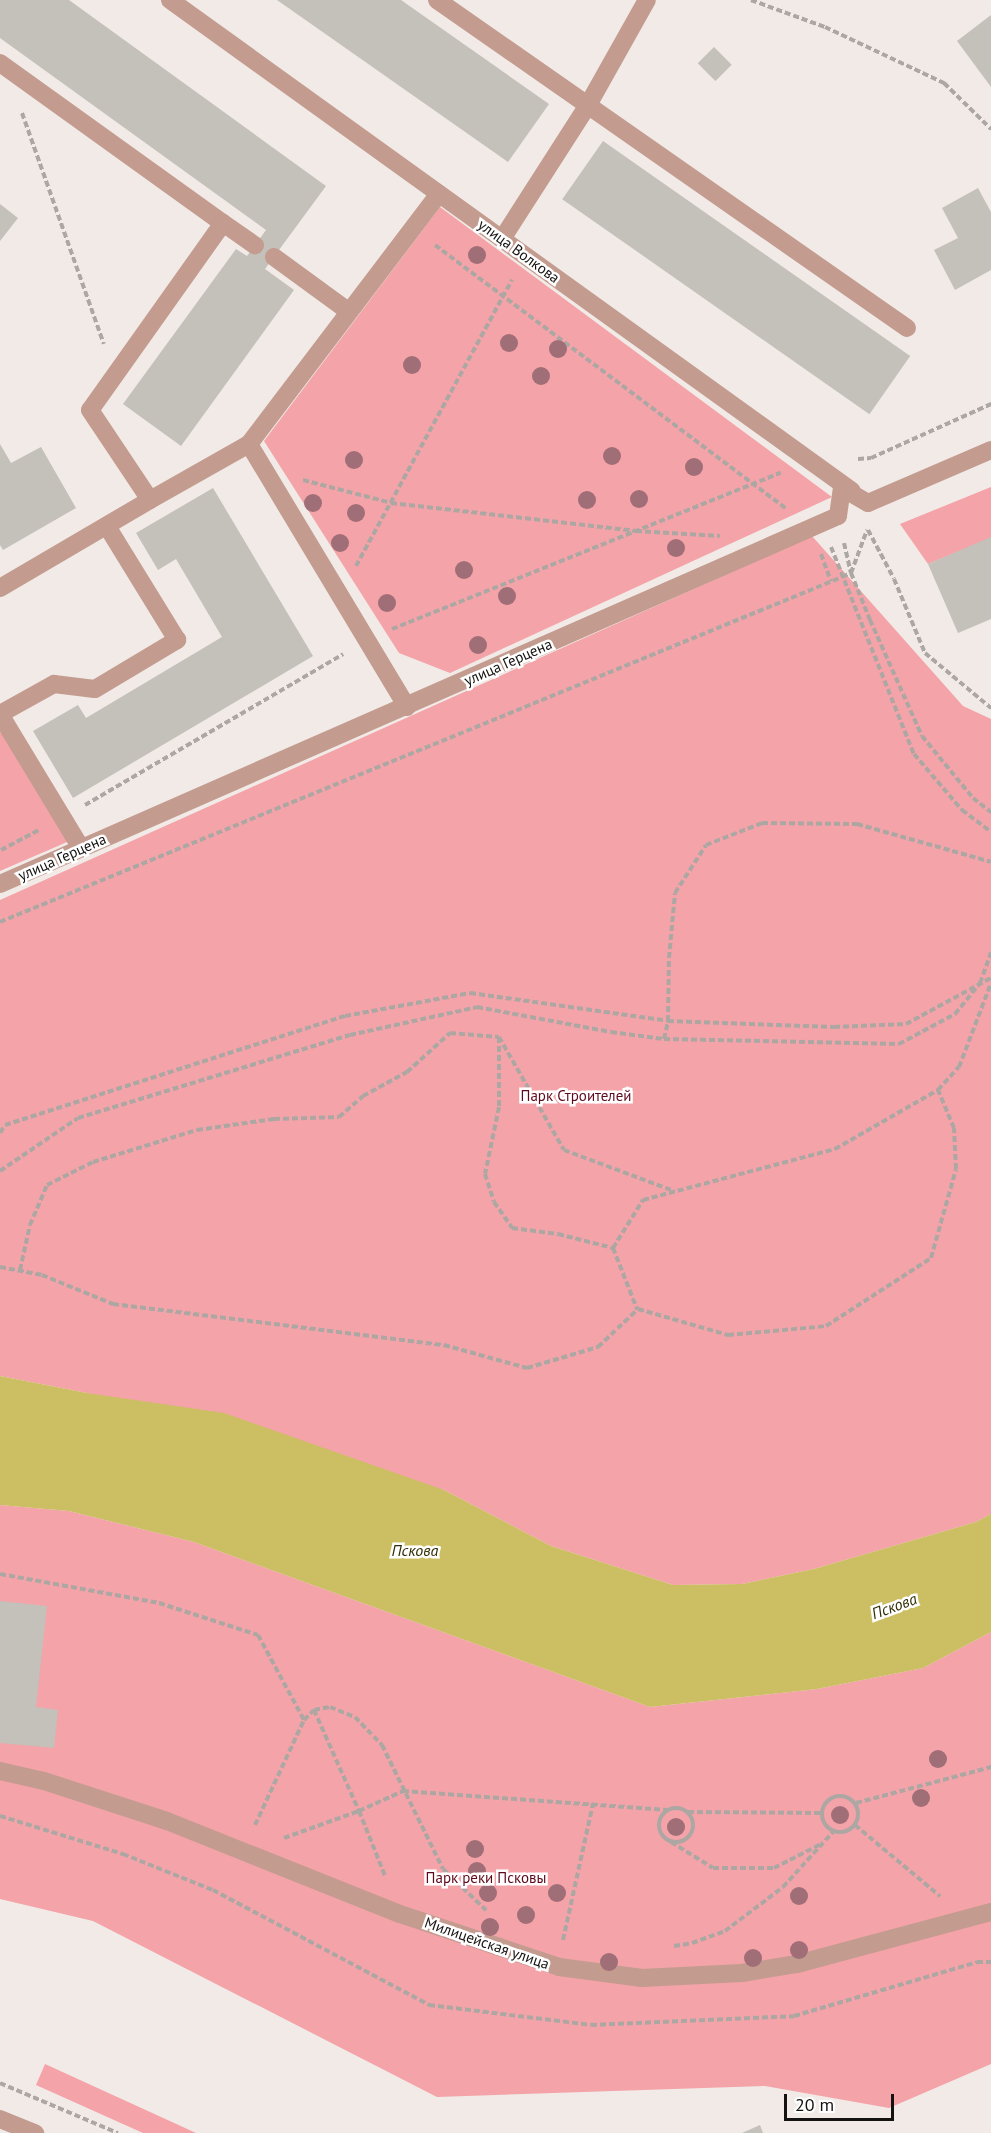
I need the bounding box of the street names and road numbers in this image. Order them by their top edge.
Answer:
street label: улица Волкова [475,215,563,287]
street label: улица Герцена [461,635,555,689]
street label: улица Герцена [15,830,109,884]
street label: Милицейская улица [422,1913,552,1973]

